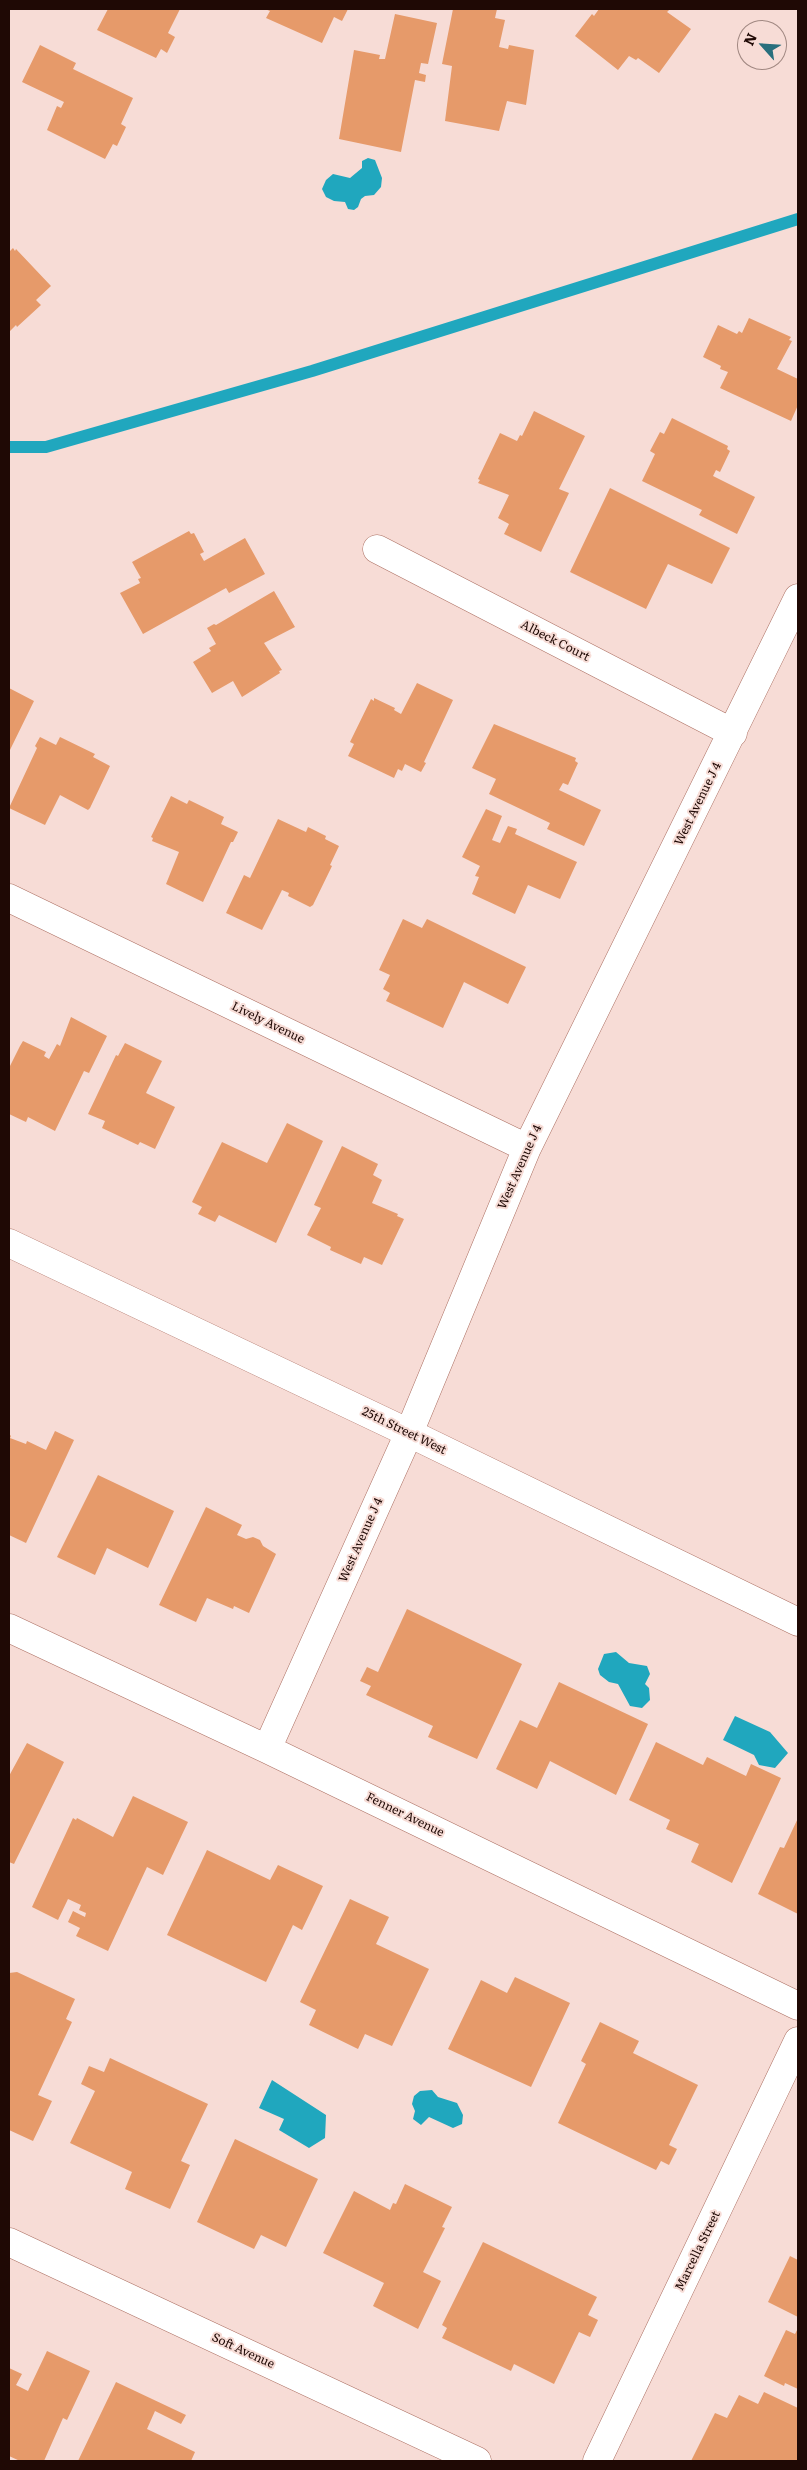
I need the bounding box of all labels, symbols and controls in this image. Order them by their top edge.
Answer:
north arrow [737,20,787,70]
text: N [738,29,761,49]
street label: Albeck Court [518,617,592,665]
street label: West Avenue J 4 [672,760,724,848]
street label: Lively Avenue [229,999,307,1047]
street label: West Avenue J 4 [495,1123,545,1211]
street label: 25th Street West [359,1404,449,1458]
street label: West Avenue J 4 [336,1496,386,1584]
street label: Fenner Avenue [364,1790,446,1840]
street label: Marcella Street [672,2209,724,2293]
street label: Soft Avenue [209,2330,277,2372]

